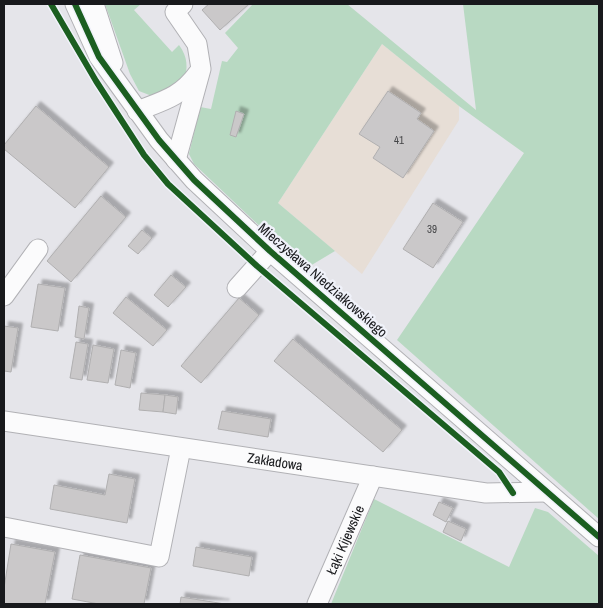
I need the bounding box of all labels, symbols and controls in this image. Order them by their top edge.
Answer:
house number: 41 [394,133,404,147]
street label: Mieczysława Niedziałkowskiego [255,219,391,341]
house number: 39 [427,222,437,236]
street label: Zakładowa [246,448,304,475]
street label: Łąki Kijewskie [322,502,368,577]

